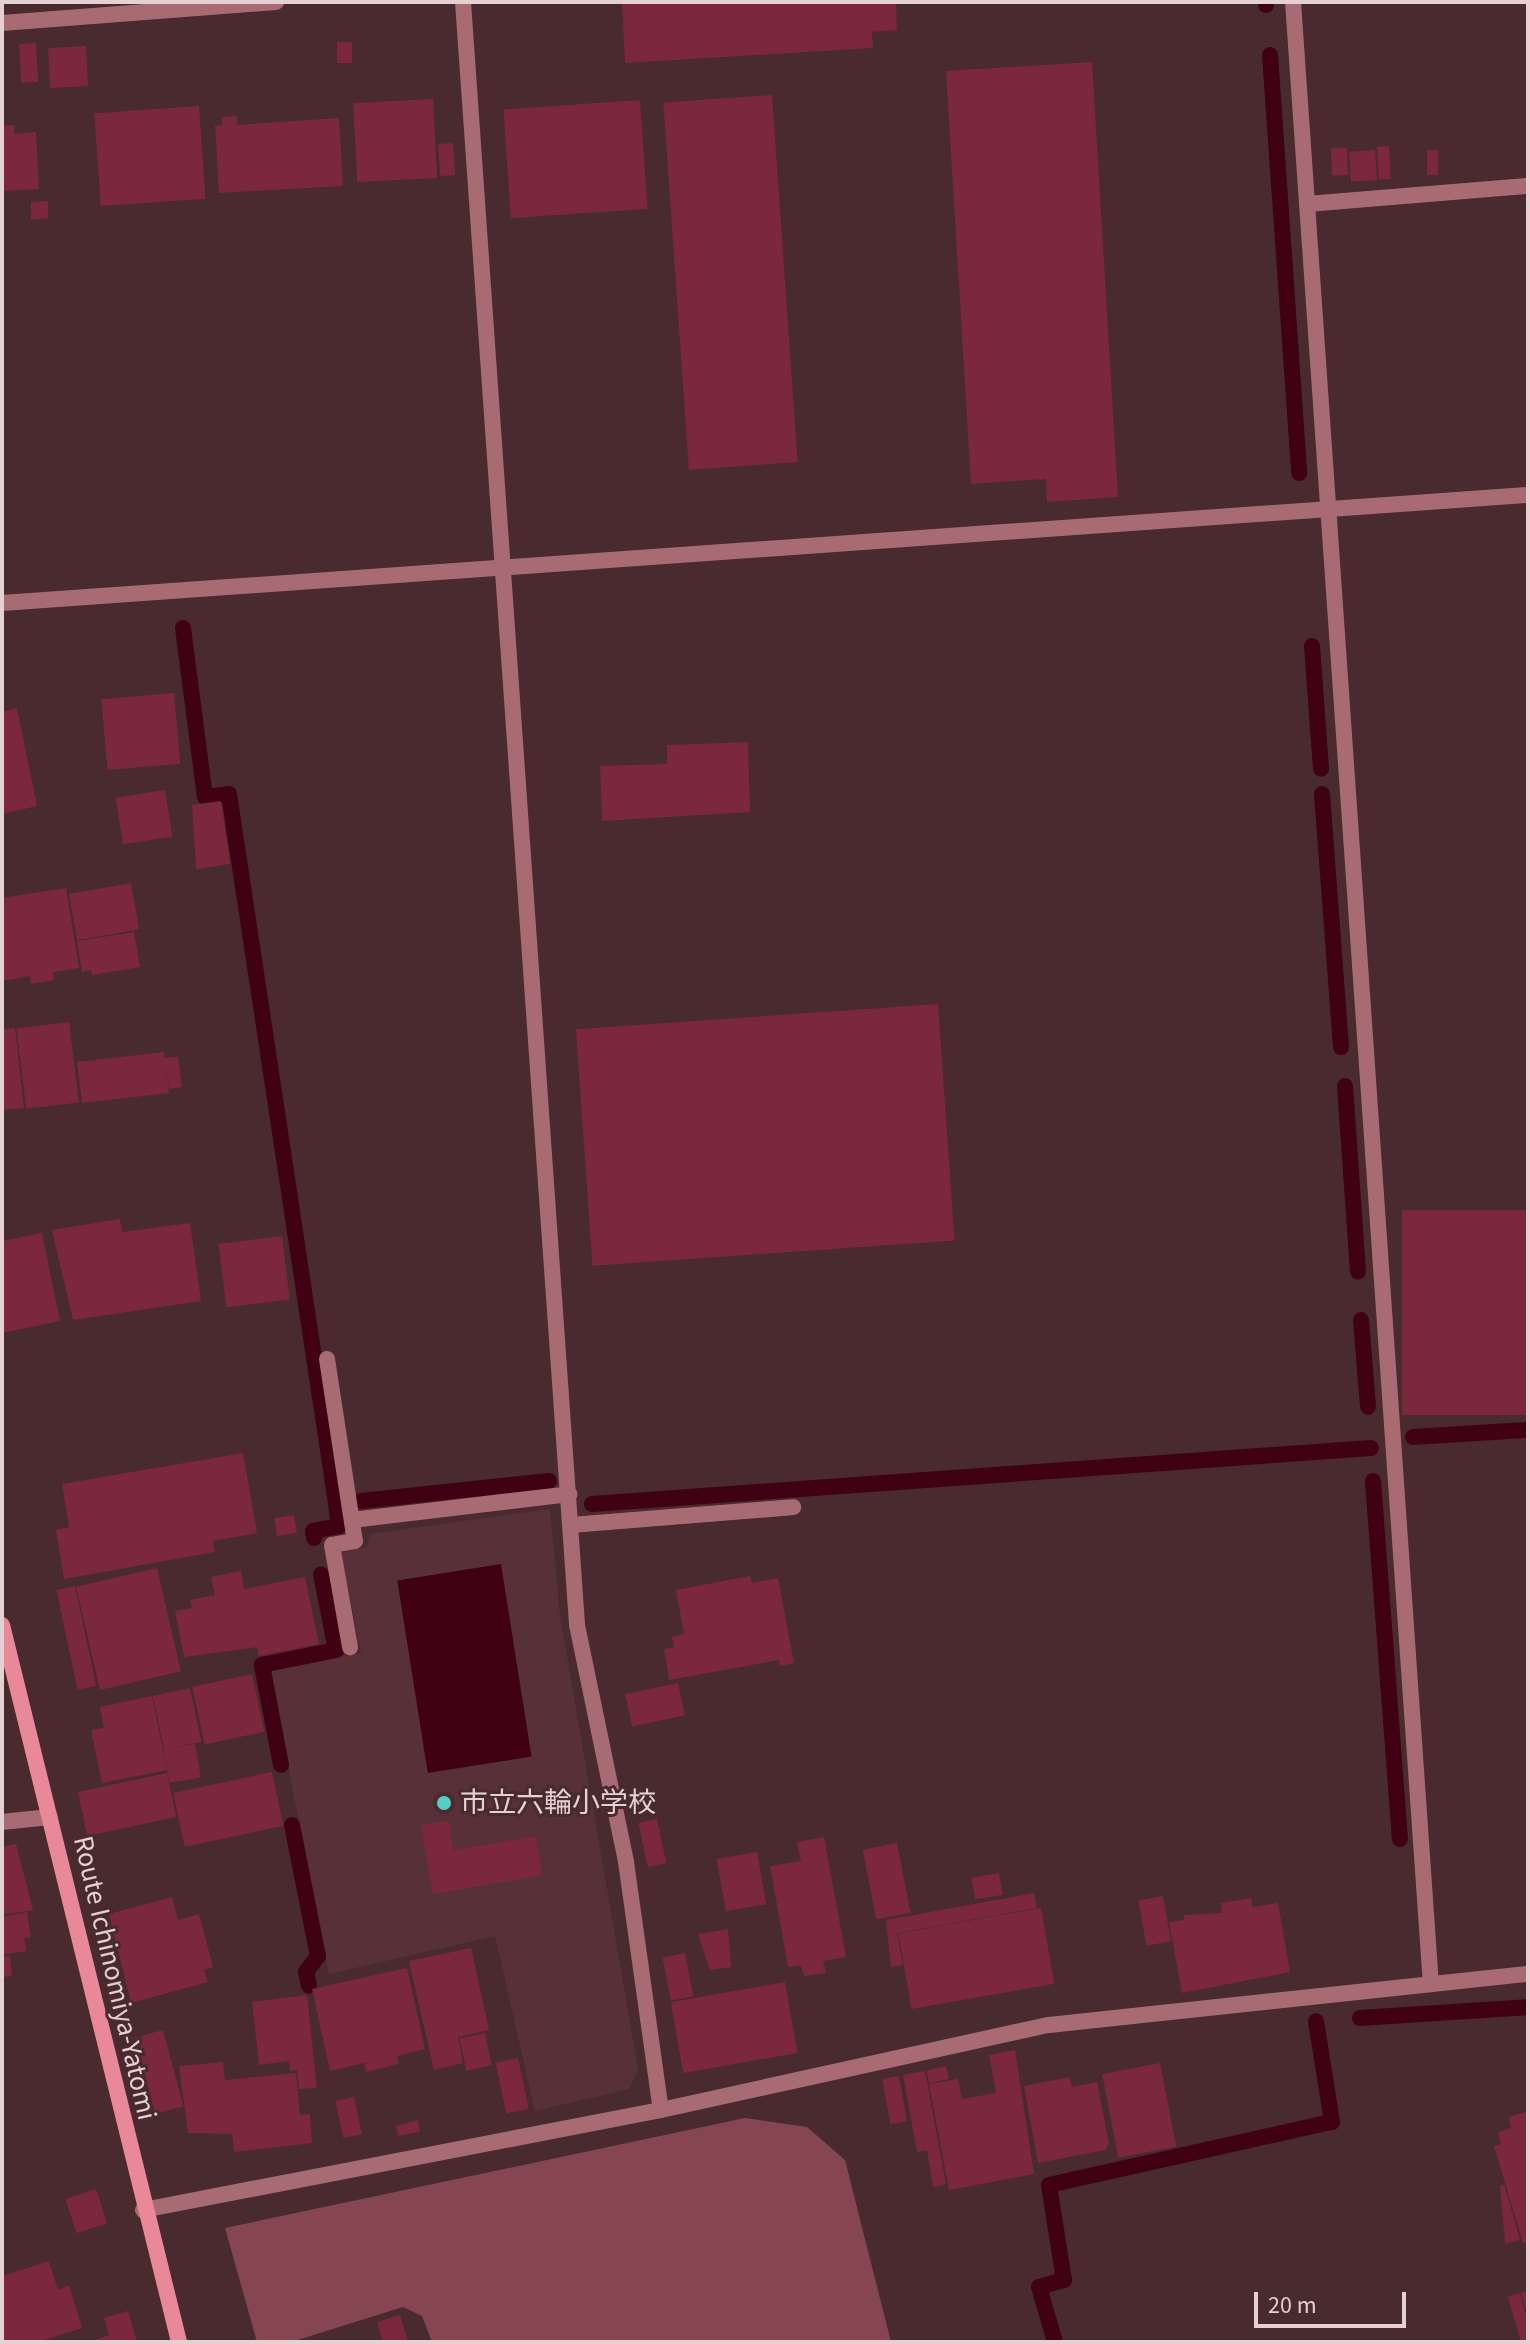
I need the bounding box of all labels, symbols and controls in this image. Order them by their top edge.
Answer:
place label: 市立六輪小学校 [460,1786,656,1820]
marker: 市立六輪小学校 [435,1794,453,1812]
street label: Route Ichinomiya-Yatomi [66,1833,164,2123]
scale bar [1258,2276,1410,2326]
text: 20 m [1268,2288,1317,2323]

